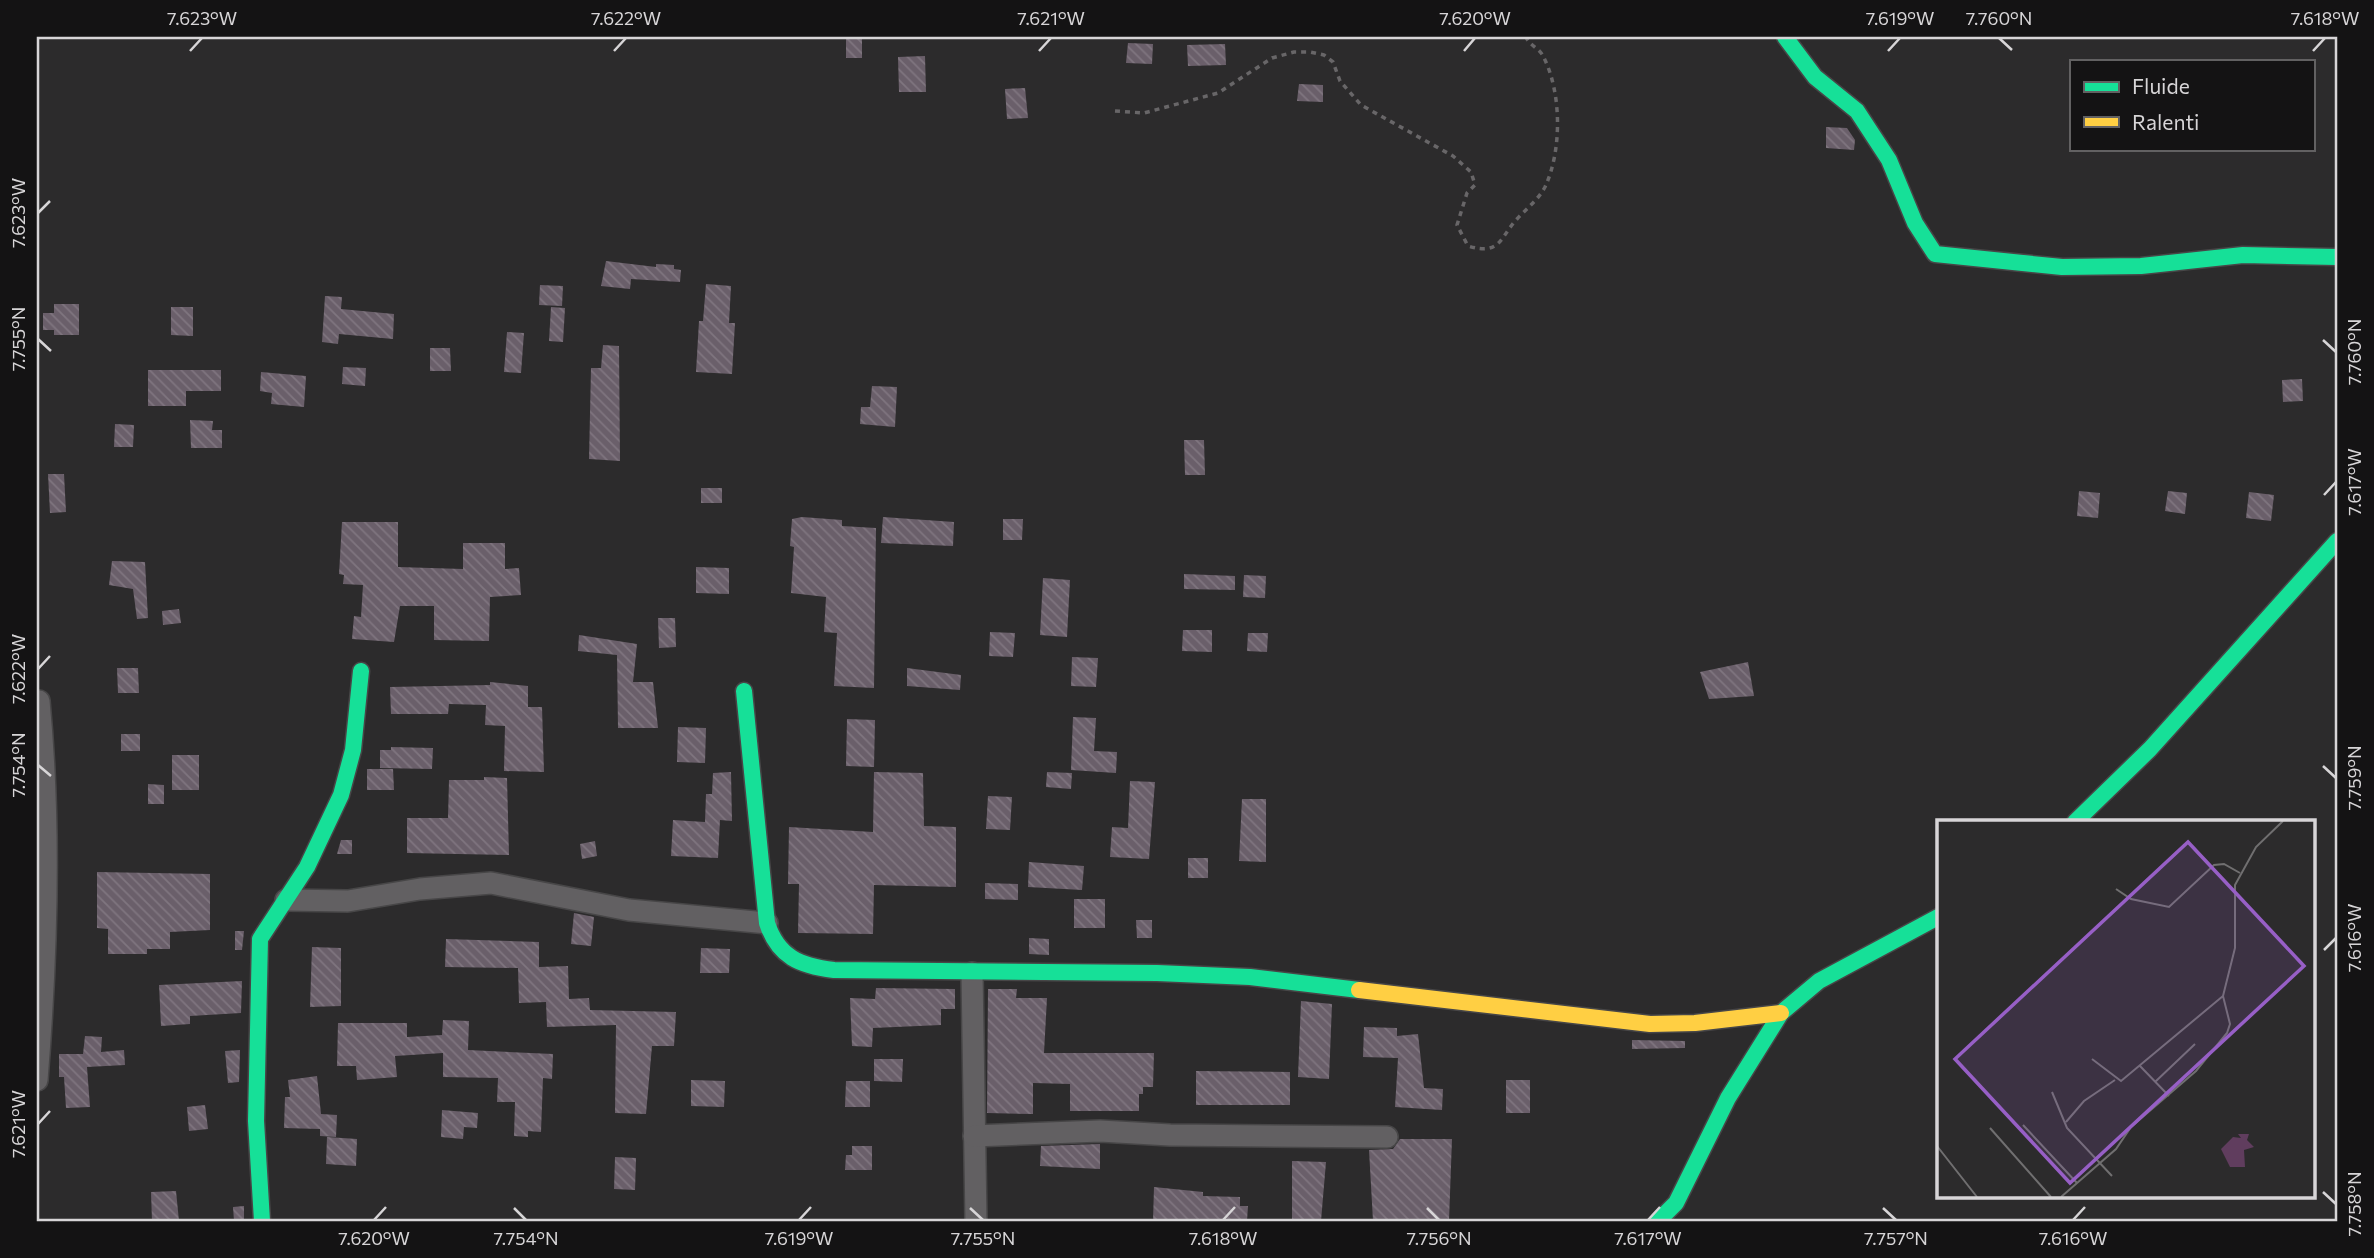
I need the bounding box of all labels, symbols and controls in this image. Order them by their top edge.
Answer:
text: 7.623°W [167,7,237,29]
text: 7.622°W [591,7,661,29]
text: 7.621°W [1017,7,1085,29]
text: 7.620°W [1439,7,1511,29]
text: 7.619°W [1866,7,1934,29]
text: 7.760°N [1966,7,2032,29]
text: 7.618°W [2291,7,2359,29]
legend [2070,60,2314,150]
text: Fluide [2132,73,2190,98]
text: Ralenti [2132,109,2199,134]
text: 7.623°W [7,178,29,248]
text: 7.755°N [7,307,29,371]
text: 7.760°N [2343,319,2365,385]
text: 7.617°W [2343,448,2365,516]
text: 7.622°W [7,634,29,704]
text: 7.754°N [7,733,29,797]
text: 7.759°N [2343,745,2365,811]
inset map [1937,820,2314,1198]
text: 7.616°W [2343,904,2365,972]
text: 7.621°W [7,1090,29,1158]
text: 7.758°N [2343,1171,2365,1237]
text: 7.620°W [338,1227,410,1249]
text: 7.754°N [494,1227,558,1249]
text: 7.619°W [765,1227,833,1249]
text: 7.755°N [951,1227,1015,1249]
text: 7.618°W [1189,1227,1257,1249]
text: 7.756°N [1406,1227,1472,1249]
text: 7.617°W [1614,1227,1682,1249]
text: 7.757°N [1864,1227,1928,1249]
text: 7.616°W [2039,1227,2107,1249]

